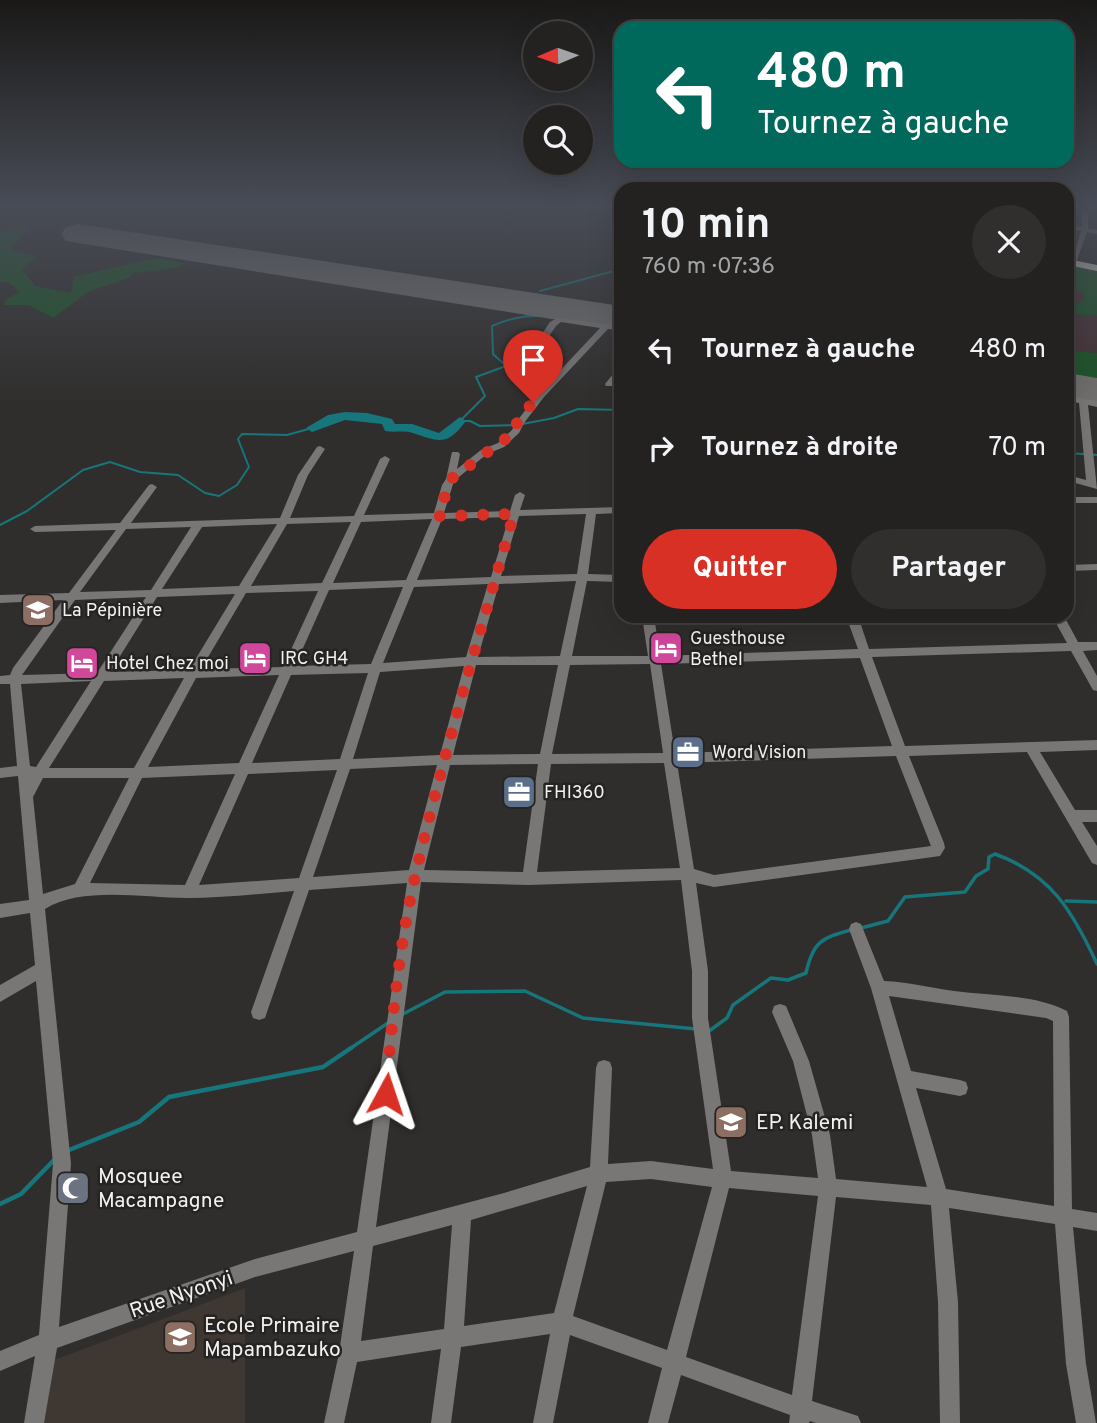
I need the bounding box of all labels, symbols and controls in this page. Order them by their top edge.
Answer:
north arrow [523,21,593,91]
map controls [523,21,593,175]
text: 480 m [757,44,906,106]
icon: left [642,49,733,140]
button: search [523,105,593,175]
text: Tournez à gauche [757,105,1009,145]
text: 10 min [642,200,770,253]
button: close [972,205,1046,279]
text: 760 m · 07:36 [642,253,775,282]
pin [503,330,563,402]
icon: left [642,331,680,369]
text: Tournez à gauche [701,334,915,367]
text: 480 m [969,334,1046,367]
icon: arrive [514,341,552,379]
icon: right [642,429,680,467]
text: Tournez à droite [701,432,898,465]
text: 70 m [988,432,1046,465]
button: Quitter [642,529,837,609]
button: Partager [851,529,1046,609]
school or university icon: La Pépinière [19,591,57,629]
place label: La Pépinière [62,600,162,623]
place label: Guesthouse Bethel [690,628,785,672]
hotel icon: Guesthouse Bethel [647,629,685,667]
hotel icon: IRC GH4 [236,639,274,677]
hotel icon: Hotel Chez moi [63,644,101,682]
place label: IRC GH4 [280,648,349,671]
place label: Hotel Chez moi [106,653,229,676]
office icon: Word Vision [669,733,707,771]
place label: Word Vision [712,742,806,765]
office icon: FHI360 [500,773,538,811]
place label: FHI360 [544,782,605,805]
position arrow [349,1057,423,1131]
school or university icon: EP. Kalemi [712,1103,750,1141]
place label: EP. Kalemi [756,1110,853,1137]
place label: Mosquee Macampagne [98,1164,224,1215]
mosque icon: Mosquee Macampagne [54,1169,92,1207]
street label: Rue Nyonyi [126,1265,237,1326]
place label: Ecole Primaire Mapambazuko [204,1313,341,1364]
school or university icon: Ecole Primaire Mapambazuko [161,1318,199,1356]

